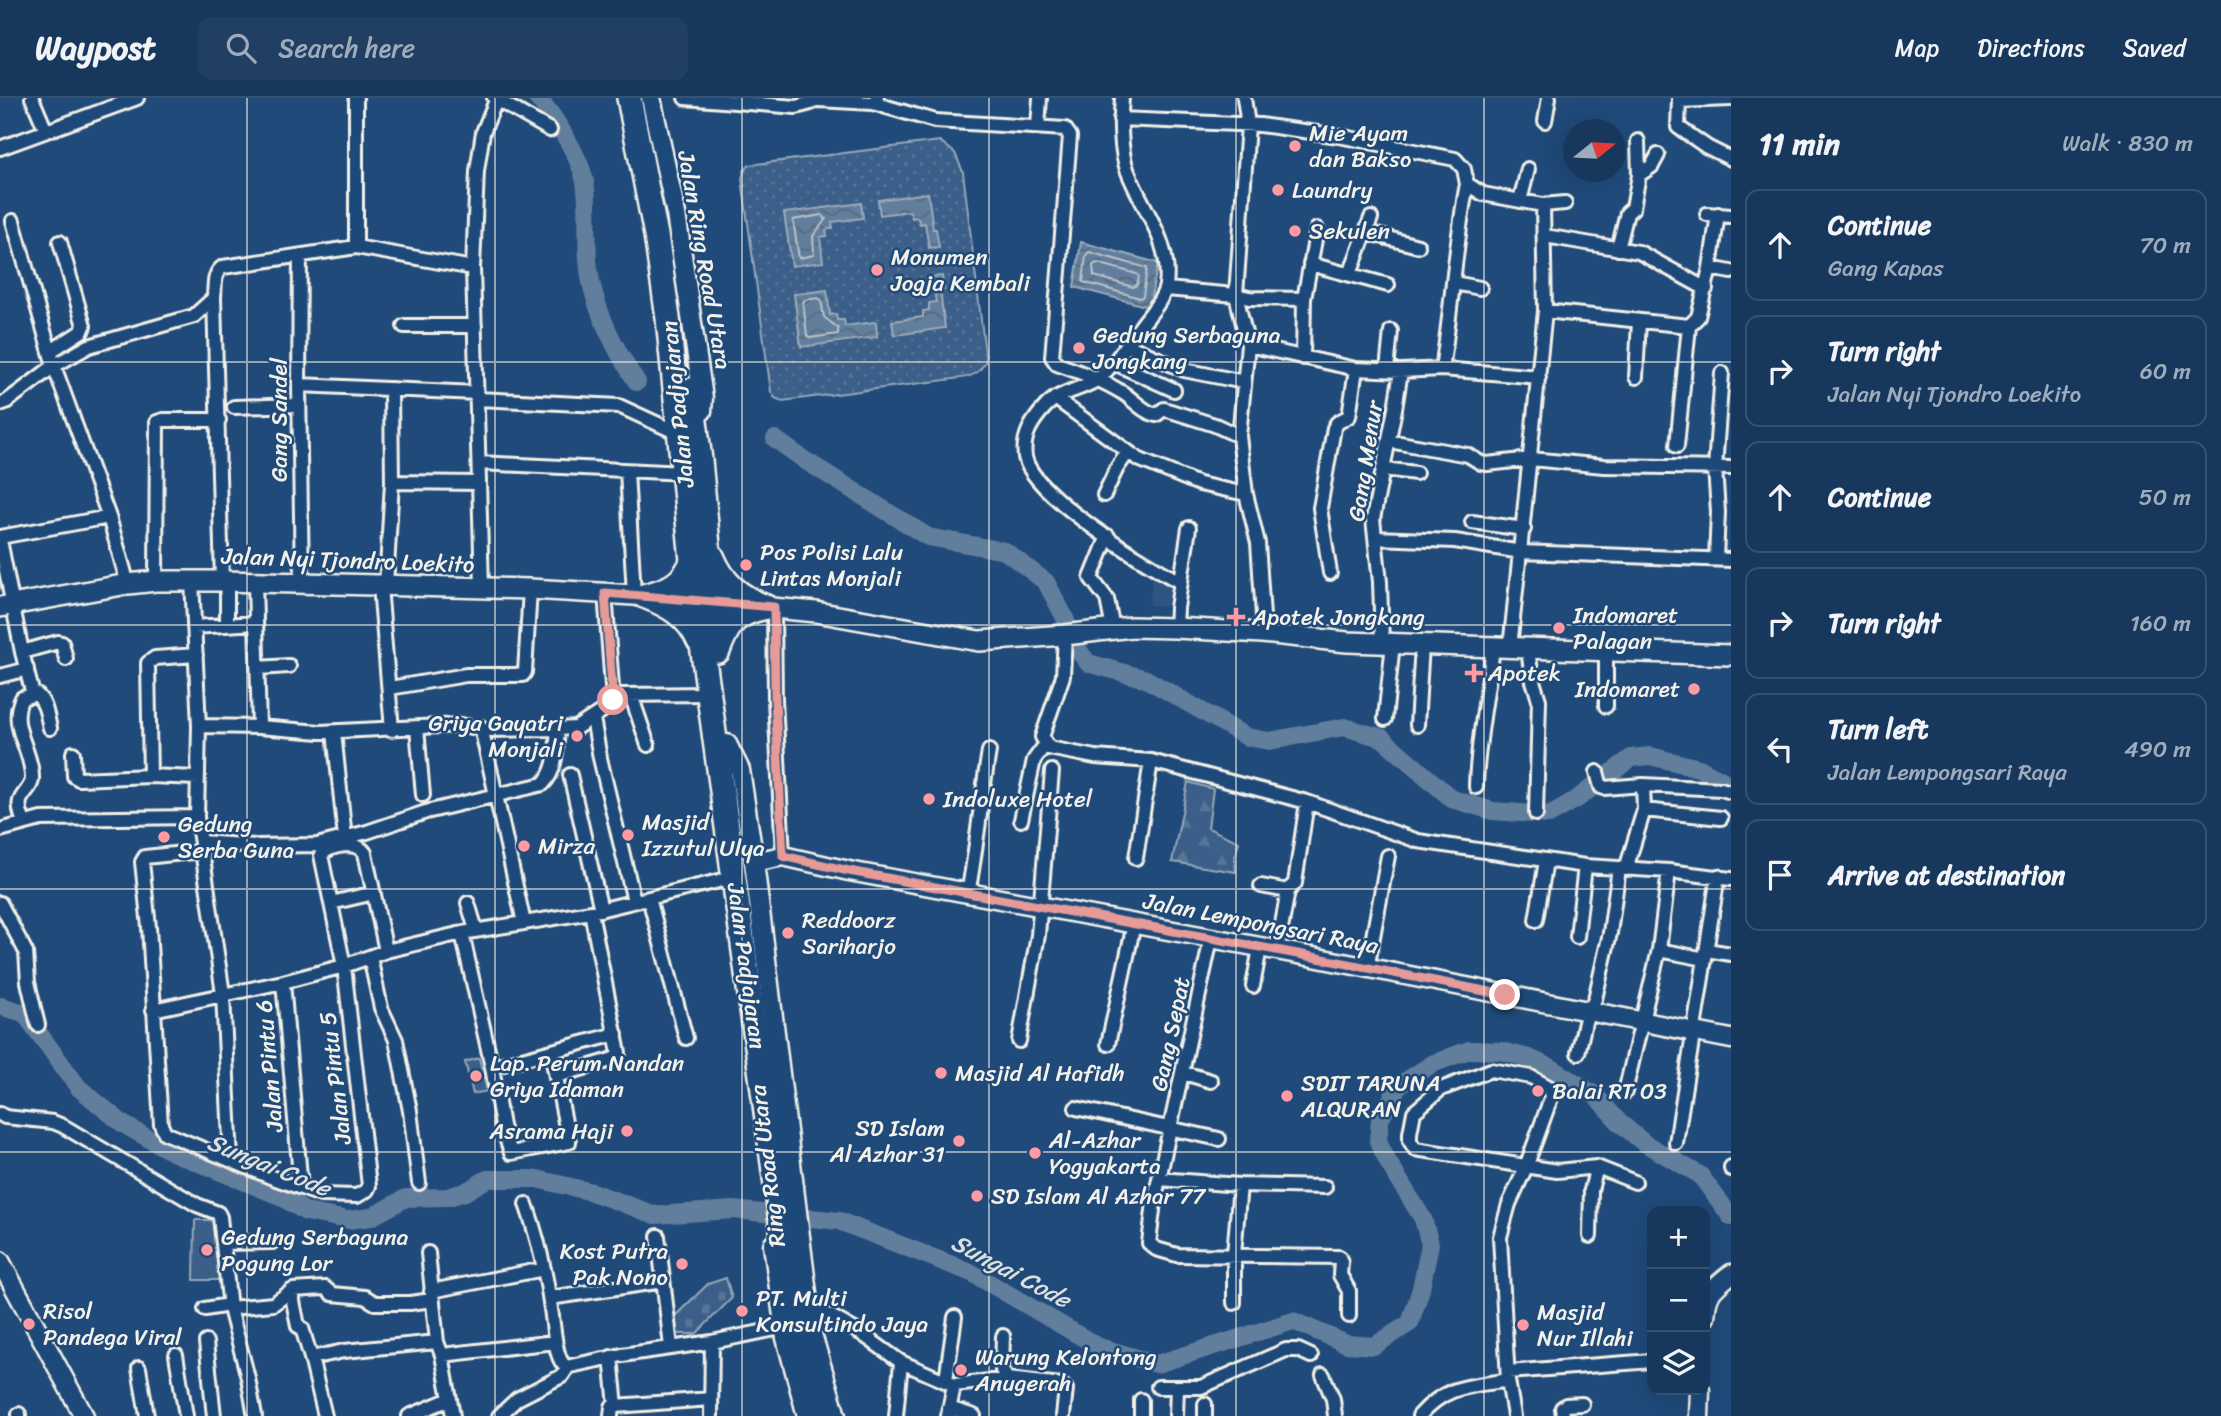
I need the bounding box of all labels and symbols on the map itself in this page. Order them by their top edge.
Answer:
place label: Mie Ayam dan Bakso [1309,113,1411,180]
north arrow [1563,119,1626,182]
marker: Mie Ayam dan Bakso [1287,138,1303,154]
street label: Jalan Ring Road Utara [665,147,744,373]
place label: Laundry [1292,170,1372,211]
marker: Laundry [1270,182,1286,198]
place label: Sekulen [1309,211,1390,252]
marker: Sekulen [1287,223,1303,239]
place label: Monumen Jogja Kembali [890,237,1031,304]
marker: Monumen Jogja Kembali [869,262,885,278]
place label: Gedung Serbaguna Jongkang [1092,315,1281,382]
street label: Jalan Padjajaran [648,319,707,490]
marker: Gedung Serbaguna Jongkang [1071,340,1087,356]
street label: Gang Sandel [259,358,300,482]
street label: Gang Menur [1336,396,1395,524]
place label: Pos Polisi Lalu Lintas Monjali [760,532,903,599]
street label: Jalan Nyi Tjondro Loekito [220,536,475,585]
marker: Pos Polisi Lalu Lintas Monjali [738,557,754,573]
place label: Indomaret Palagan [1572,595,1678,662]
place label: Apotek Jongkang [1251,597,1425,638]
marker: Apotek Jongkang [1226,607,1246,627]
marker: Indomaret Palagan [1551,620,1567,636]
place label: Apotek [1487,653,1561,694]
marker: Apotek [1466,665,1482,681]
place label: Indomaret [1574,669,1680,710]
marker: Indomaret [1686,681,1702,697]
route start [597,684,628,715]
place label: Griya Gayatri Monjali [428,703,564,770]
marker: Griya Gayatri Monjali [569,728,585,744]
place label: Indoluxe Hotel [942,779,1093,820]
marker: Indoluxe Hotel [921,791,937,807]
place label: Masjid Izzutul Ulya [641,802,765,869]
place label: Gedung Serba Guna [178,804,294,871]
place label: Mirza [538,826,595,867]
marker: Masjid Izzutul Ulya [620,827,636,843]
marker: Gedung Serba Guna [156,829,172,845]
marker: Mirza [516,838,532,854]
street label: Jalan Padjajaran [714,879,778,1052]
street label: Jalan Lempongsari Raya [1139,880,1382,966]
place label: Reddoorz Sariharjo [802,900,897,967]
marker: Reddoorz Sariharjo [780,925,796,941]
street label: Gang Sepat [1138,973,1203,1095]
route end [1489,979,1520,1010]
street label: Jalan Pintu 6 [243,998,296,1135]
street label: Jalan Pintu 5 [307,1009,364,1148]
place label: Lap. Perum Nandan Griya Idaman [490,1043,685,1110]
place label: Masjid Al Hafidh [955,1053,1124,1094]
place label: SDIT TARUNA ALQURAN [1300,1063,1440,1130]
marker: Masjid Al Hafidh [933,1065,949,1081]
marker: Lap. Perum Nandan Griya Idaman [468,1068,484,1084]
place label: Balai RT 03 [1552,1071,1667,1112]
street label: Ring Road Utara [737,1082,798,1250]
marker: Balai RT 03 [1530,1083,1546,1099]
marker: SDIT TARUNA ALQURAN [1279,1088,1295,1104]
place label: SD Islam Al Azhar 31 [829,1108,945,1175]
place label: Asrama Haji [489,1111,614,1152]
place label: Al-Azhar Yogyakarta [1048,1120,1161,1187]
water label: Sungai Code [201,1121,340,1210]
marker: Asrama Haji [619,1123,635,1139]
marker: SD Islam Al Azhar 31 [951,1133,967,1149]
marker: Al-Azhar Yogyakarta [1027,1145,1043,1161]
place label: SD Islam Al Azhar 77 [991,1176,1207,1217]
marker: SD Islam Al Azhar 77 [969,1188,985,1204]
place label: Gedung Serbaguna Pogung Lor [221,1217,409,1284]
water label: Sungai Code [944,1222,1081,1321]
place label: Kost Putra Pak Nono [560,1231,668,1298]
marker: Gedung Serbaguna Pogung Lor [199,1242,215,1258]
marker: Kost Putra Pak Nono [674,1256,690,1272]
place label: PT. Multi Konsultindo Jaya [756,1278,928,1345]
place label: Risol Pandega Viral [43,1291,182,1358]
place label: Masjid Nur Illahi [1537,1292,1633,1359]
marker: PT. Multi Konsultindo Jaya [734,1303,750,1319]
marker: Risol Pandega Viral [21,1316,37,1332]
marker: Masjid Nur Illahi [1515,1317,1531,1333]
place label: Warung Kelontong Anugerah [974,1337,1157,1404]
marker: Warung Kelontong Anugerah [953,1362,969,1378]

